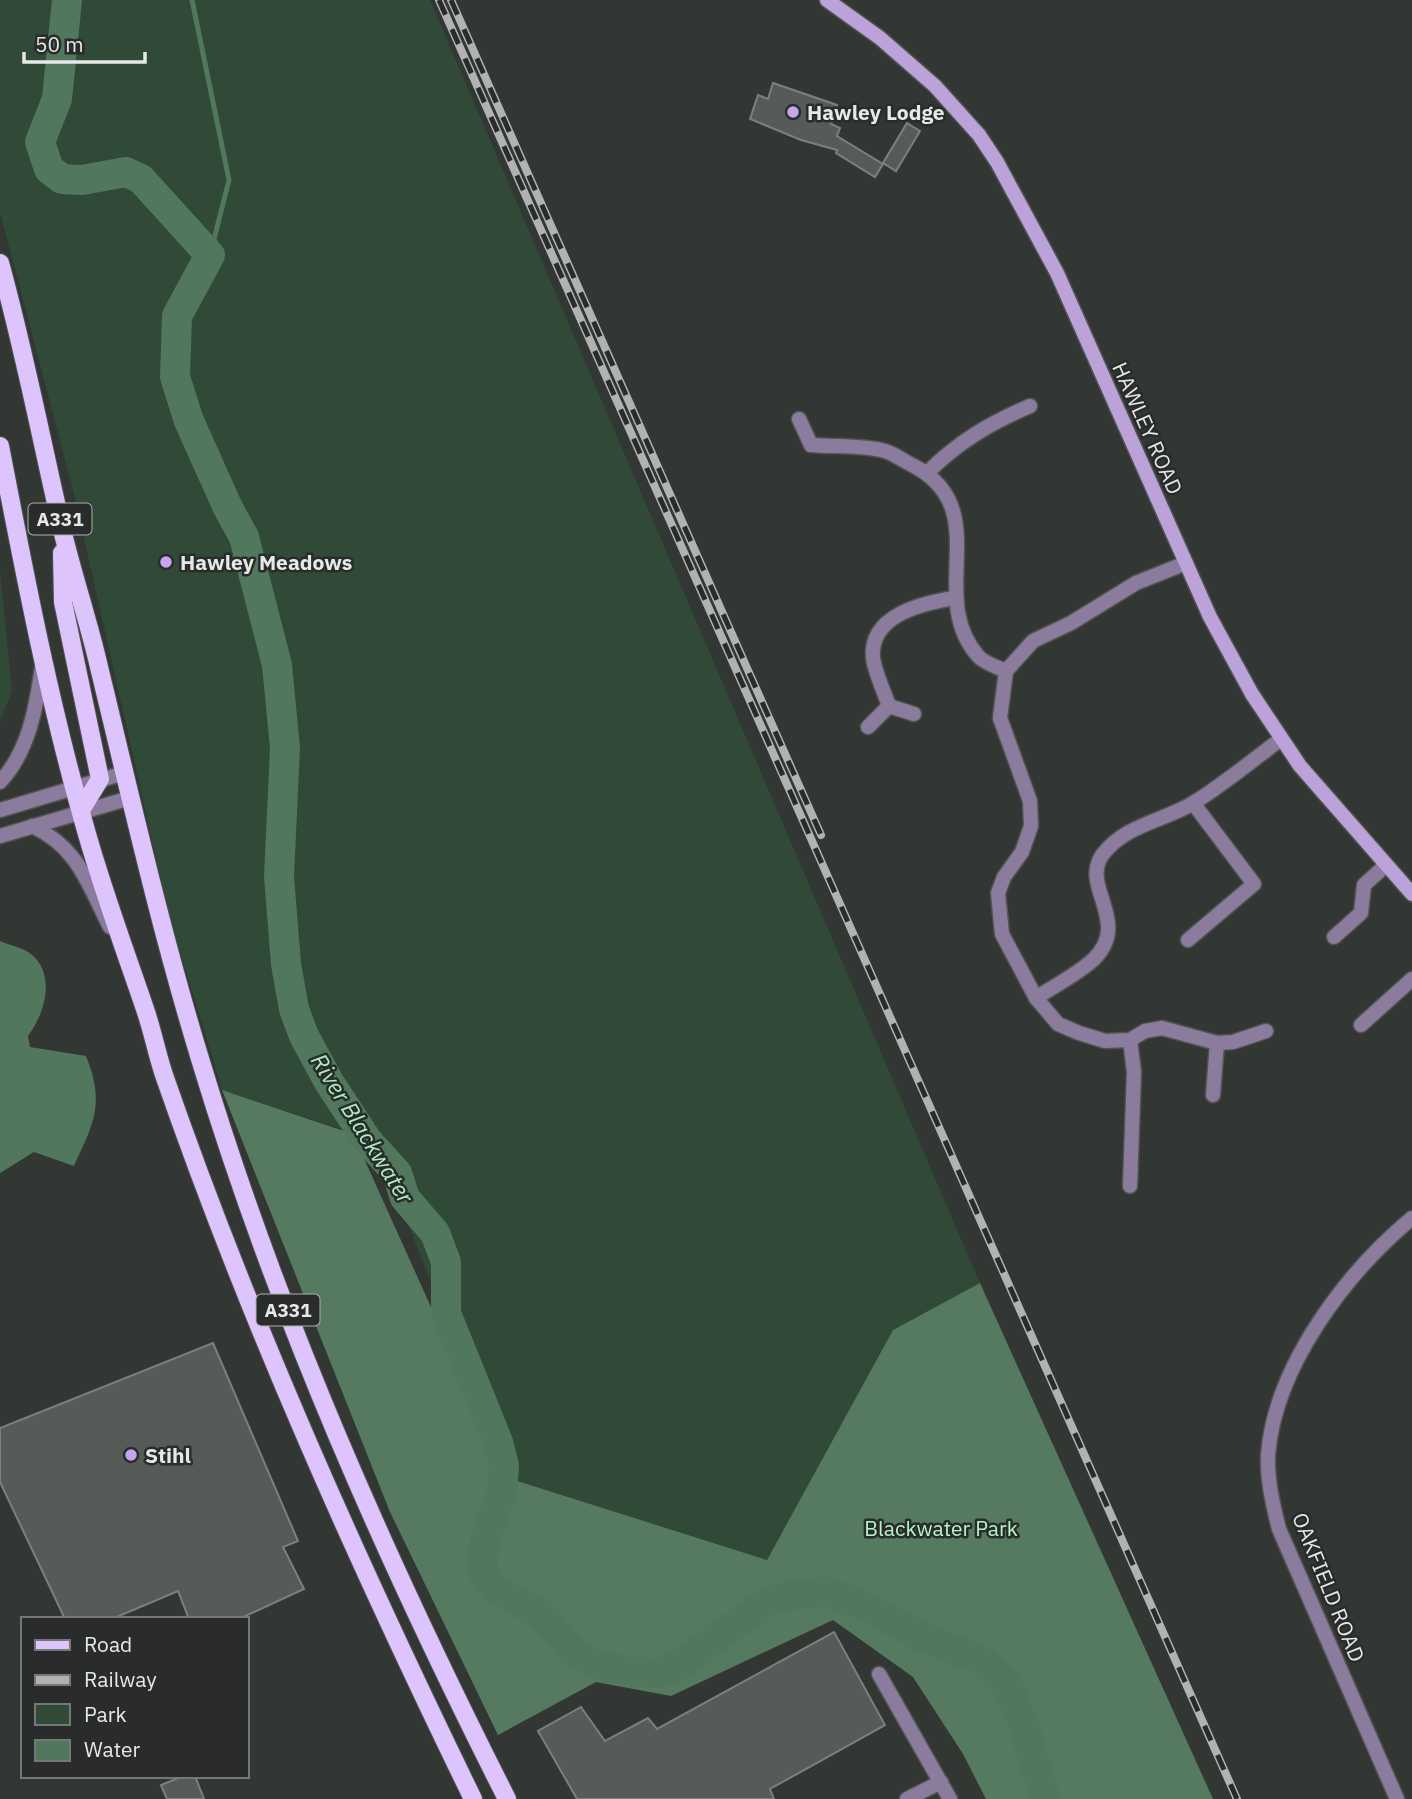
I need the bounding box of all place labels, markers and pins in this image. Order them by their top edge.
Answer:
place label: Hawley Lodge [807,98,945,126]
marker: Hawley Lodge [785,104,801,120]
place label: Hawley Meadows [180,548,352,576]
marker: Hawley Meadows [158,554,174,570]
place label: Stihl [145,1441,191,1469]
marker: Stihl [123,1447,139,1463]

